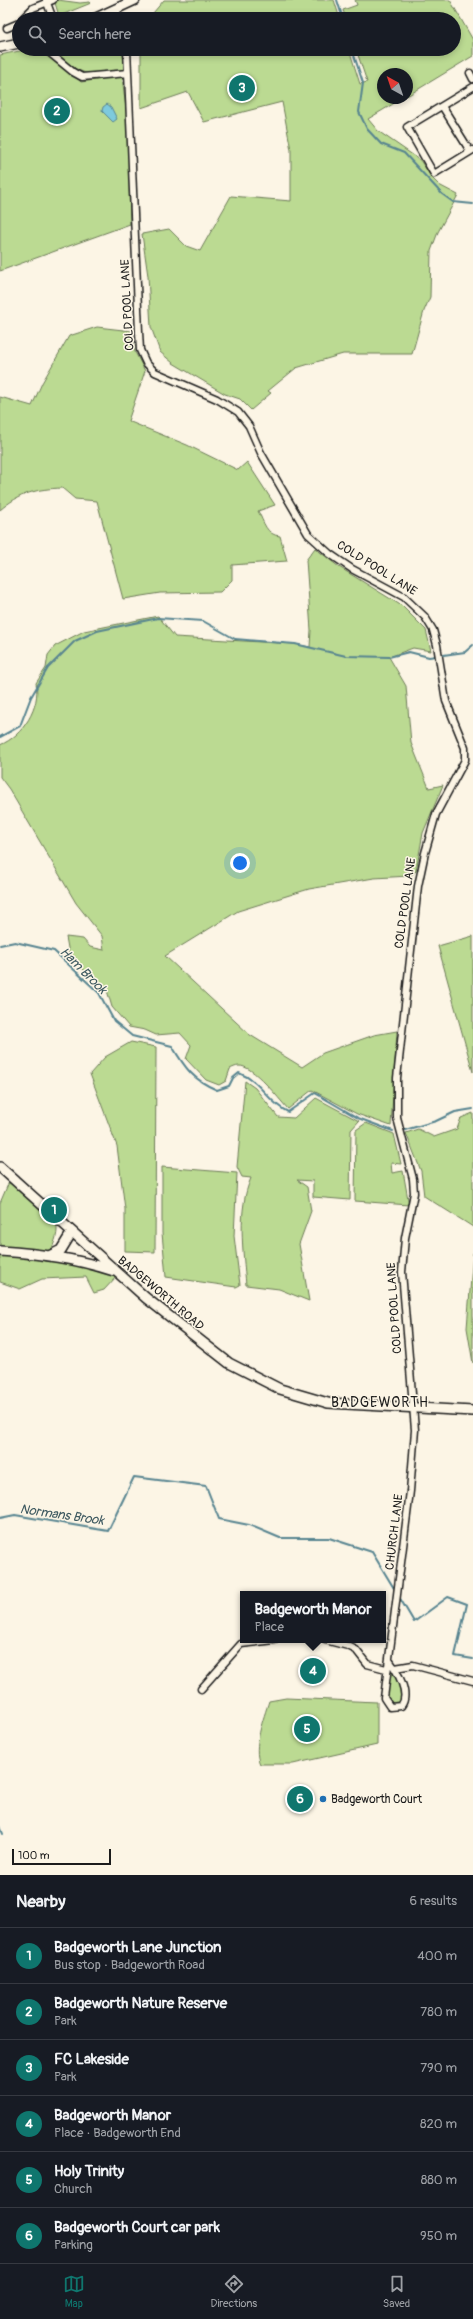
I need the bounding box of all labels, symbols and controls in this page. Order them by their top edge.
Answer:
search box [12,12,461,56]
icon: search [26,23,48,45]
text: Search here [58,25,131,44]
north arrow [377,68,413,104]
pin: 3 [229,73,255,103]
pin: 2 [44,96,70,126]
street label: COLD POOL LANE [118,259,137,351]
street label: COLD POOL LANE [334,538,420,599]
your location [230,853,250,873]
street label: COLD POOL LANE [392,857,419,949]
water label: Ham Brook [57,944,111,999]
pin: 1 [41,1195,67,1225]
street label: BADGEWORTH ROAD [115,1253,207,1334]
street label: COLD POOL LANE [384,1262,405,1354]
district label: BADGEWORTH [331,1394,429,1411]
street label: CHURCH LANE [382,1493,407,1571]
water label: Normans Brook [19,1501,106,1529]
popup [240,1591,386,1643]
text: Badgeworth Manor [254,1600,372,1619]
text: Place [254,1619,284,1635]
pin: 4 [300,1656,326,1686]
pin: 5 [294,1714,320,1744]
pin: 6 [287,1784,313,1814]
place label: Badgeworth Court [331,1792,422,1807]
marker: Badgeworth Court [318,1794,328,1804]
scale bar [12,1847,111,1866]
text: 100 m [18,1849,49,1862]
text: Nearby [16,1891,65,1912]
text: 6 results [410,1893,457,1909]
text: Badgeworth Lane Junction [54,1938,222,1957]
text: 1 [26,1948,32,1964]
text: 400 m [417,1948,457,1964]
text: Bus stop · Badgeworth Road [54,1957,205,1973]
text: Badgeworth Nature Reserve [54,1994,227,2013]
text: 2 [25,2004,33,2020]
text: 780 m [420,2004,457,2020]
text: Park [54,2013,77,2029]
text: FC Lakeside [54,2050,129,2069]
text: 3 [25,2060,33,2076]
text: 790 m [420,2060,457,2076]
text: Park [54,2069,77,2085]
text: Badgeworth Manor [54,2106,171,2125]
text: 4 [25,2116,33,2132]
text: 820 m [420,2116,457,2132]
text: Place · Badgeworth End [54,2125,181,2141]
text: Holy Trinity [54,2162,124,2181]
text: 5 [25,2172,33,2188]
text: 880 m [421,2172,457,2188]
text: Church [54,2181,92,2197]
text: Badgeworth Court car park [54,2218,220,2237]
text: 6 [25,2228,33,2244]
text: 950 m [420,2228,457,2244]
text: Parking [54,2237,93,2253]
tab: Map [63,2273,85,2310]
tab: Directions [211,2273,257,2310]
tab: Saved [383,2273,410,2310]

